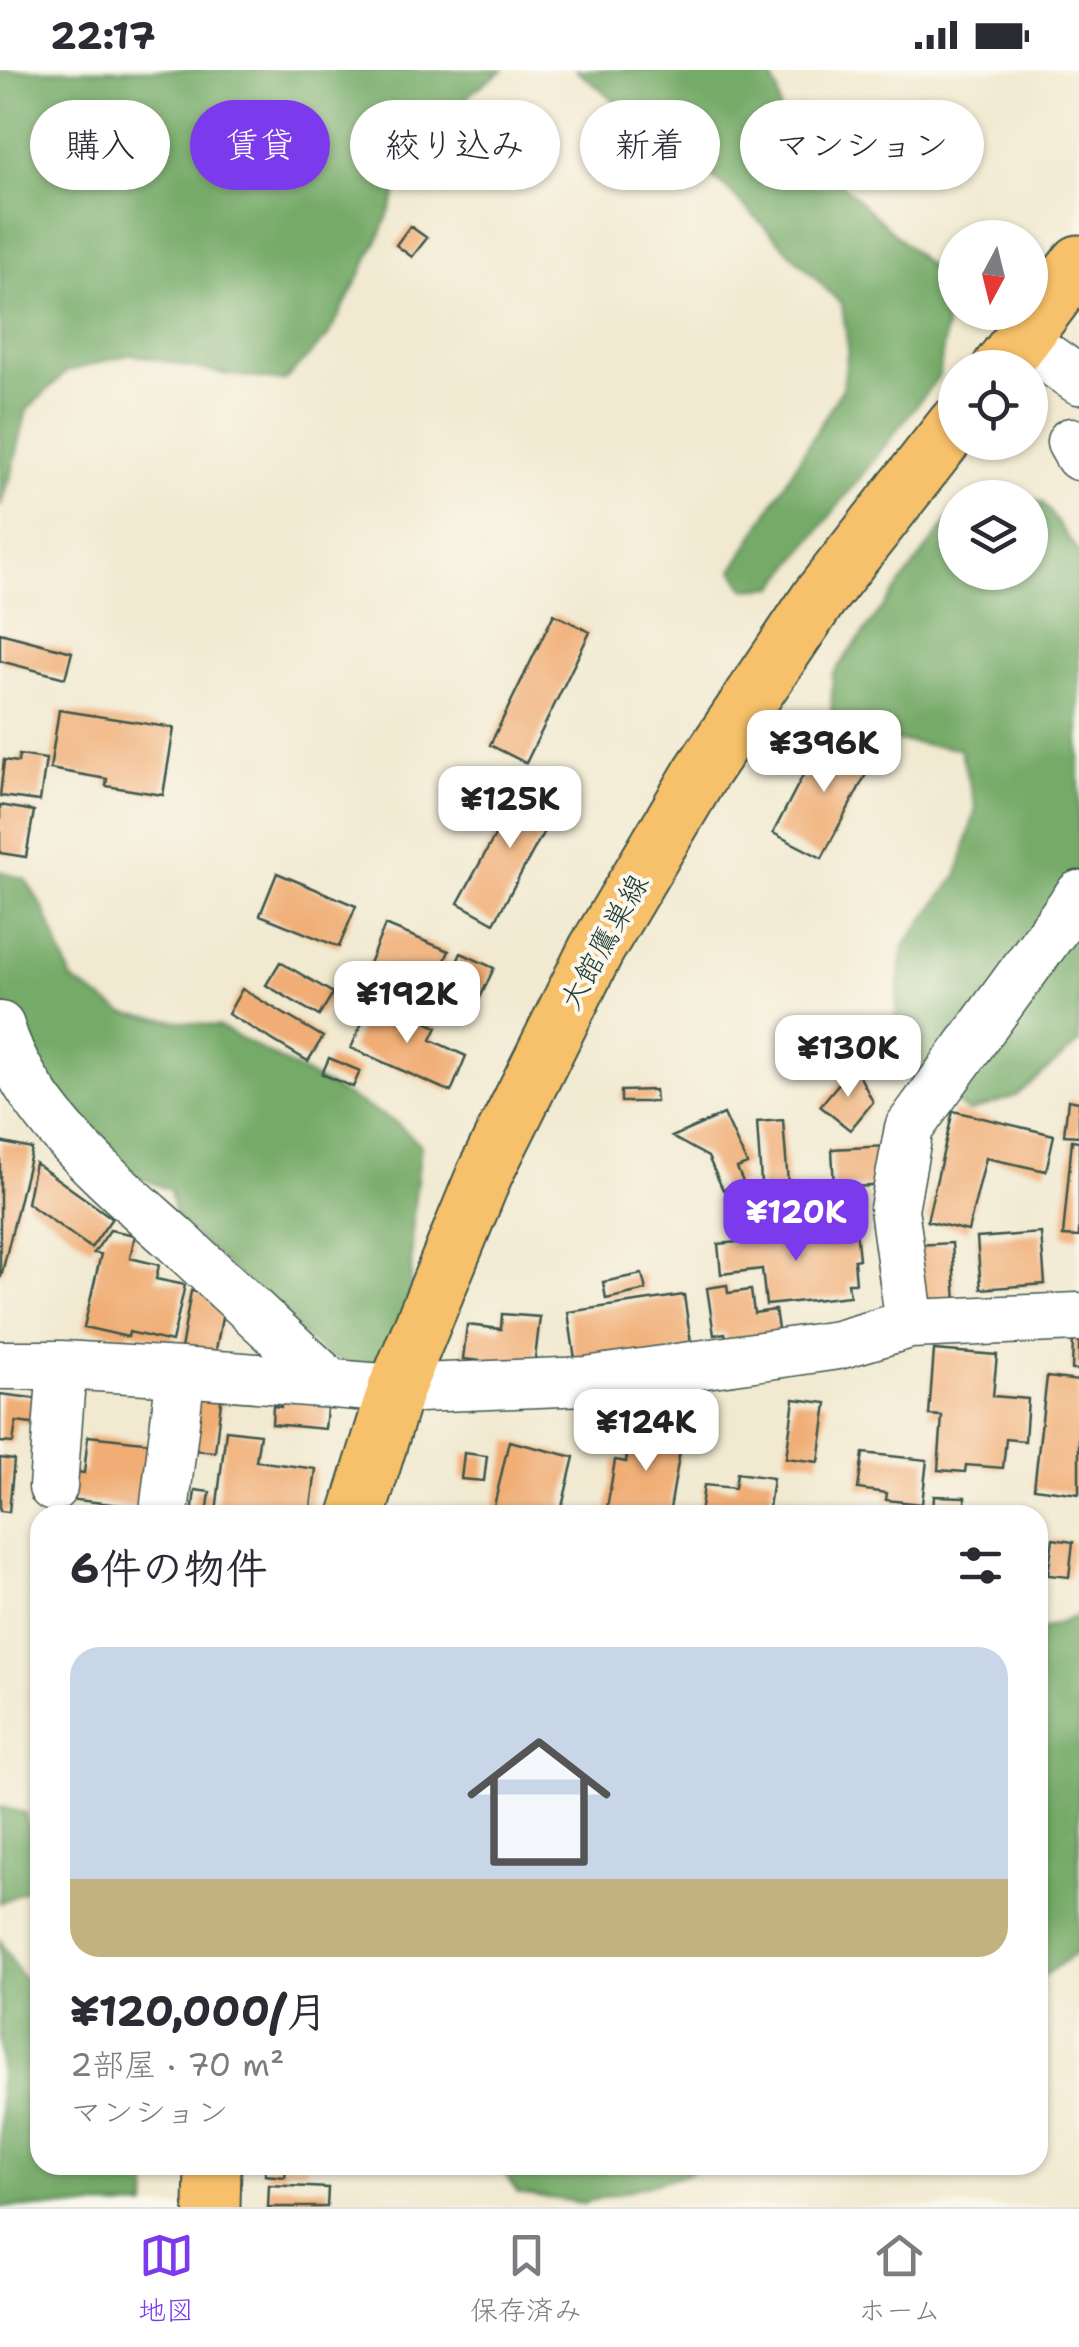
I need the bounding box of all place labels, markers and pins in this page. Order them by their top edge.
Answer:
pin: ¥396K [754,710,894,795]
pin: ¥125K [440,766,580,851]
pin: ¥192K [337,961,477,1046]
pin: ¥130K [778,1015,918,1100]
pin: ¥120K [726,1179,866,1264]
pin: ¥124K [576,1389,716,1474]

